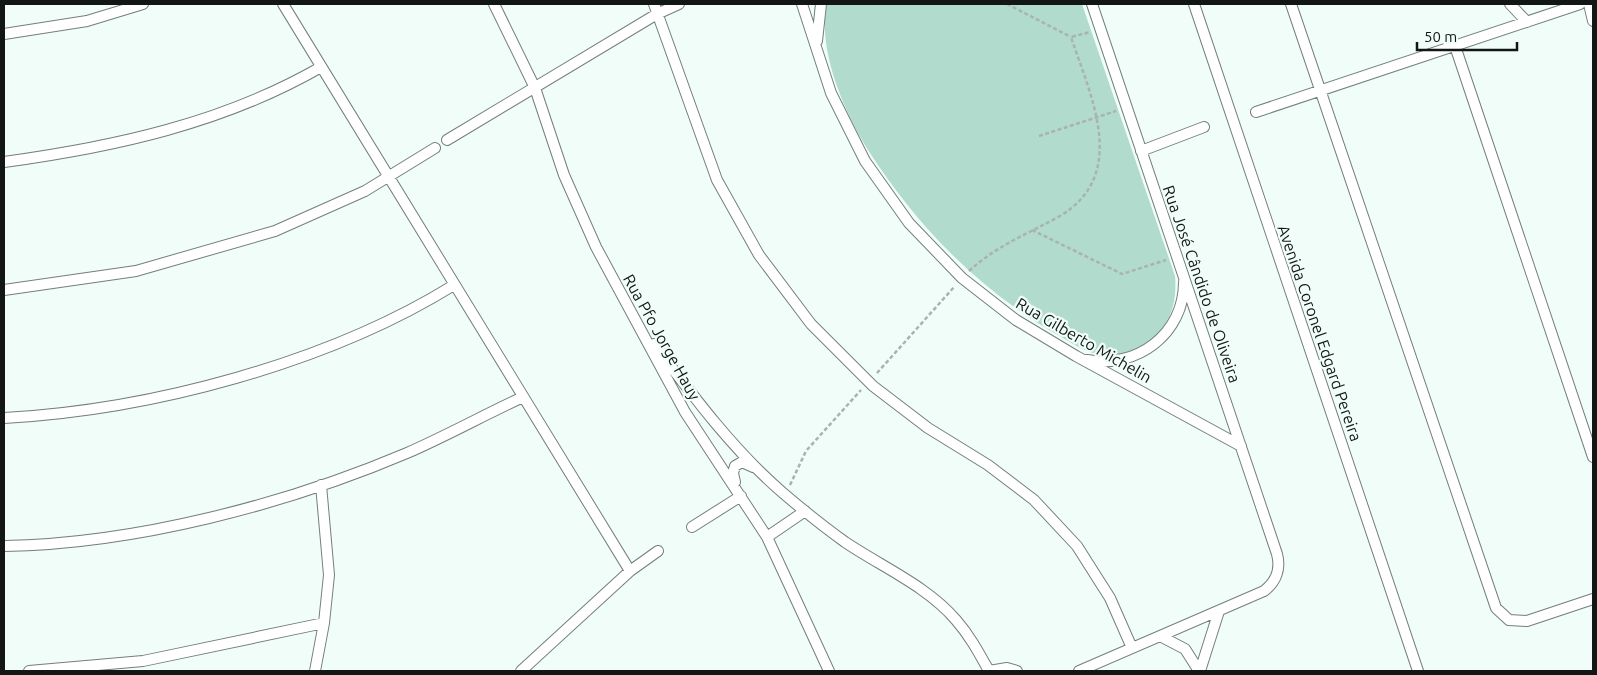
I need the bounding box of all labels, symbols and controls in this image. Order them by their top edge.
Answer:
scale bar [1417,20,1517,52]
text: 50 m [1424,28,1457,45]
street label: Rua José Cândido de Oliveira [1160,183,1244,385]
street label: Avenida Coronel Edgard Pereira [1274,223,1366,443]
street label: Rua Pfo Jorge Hauy [620,271,704,403]
street label: Rua Gilberto Michelin [1013,294,1155,386]

